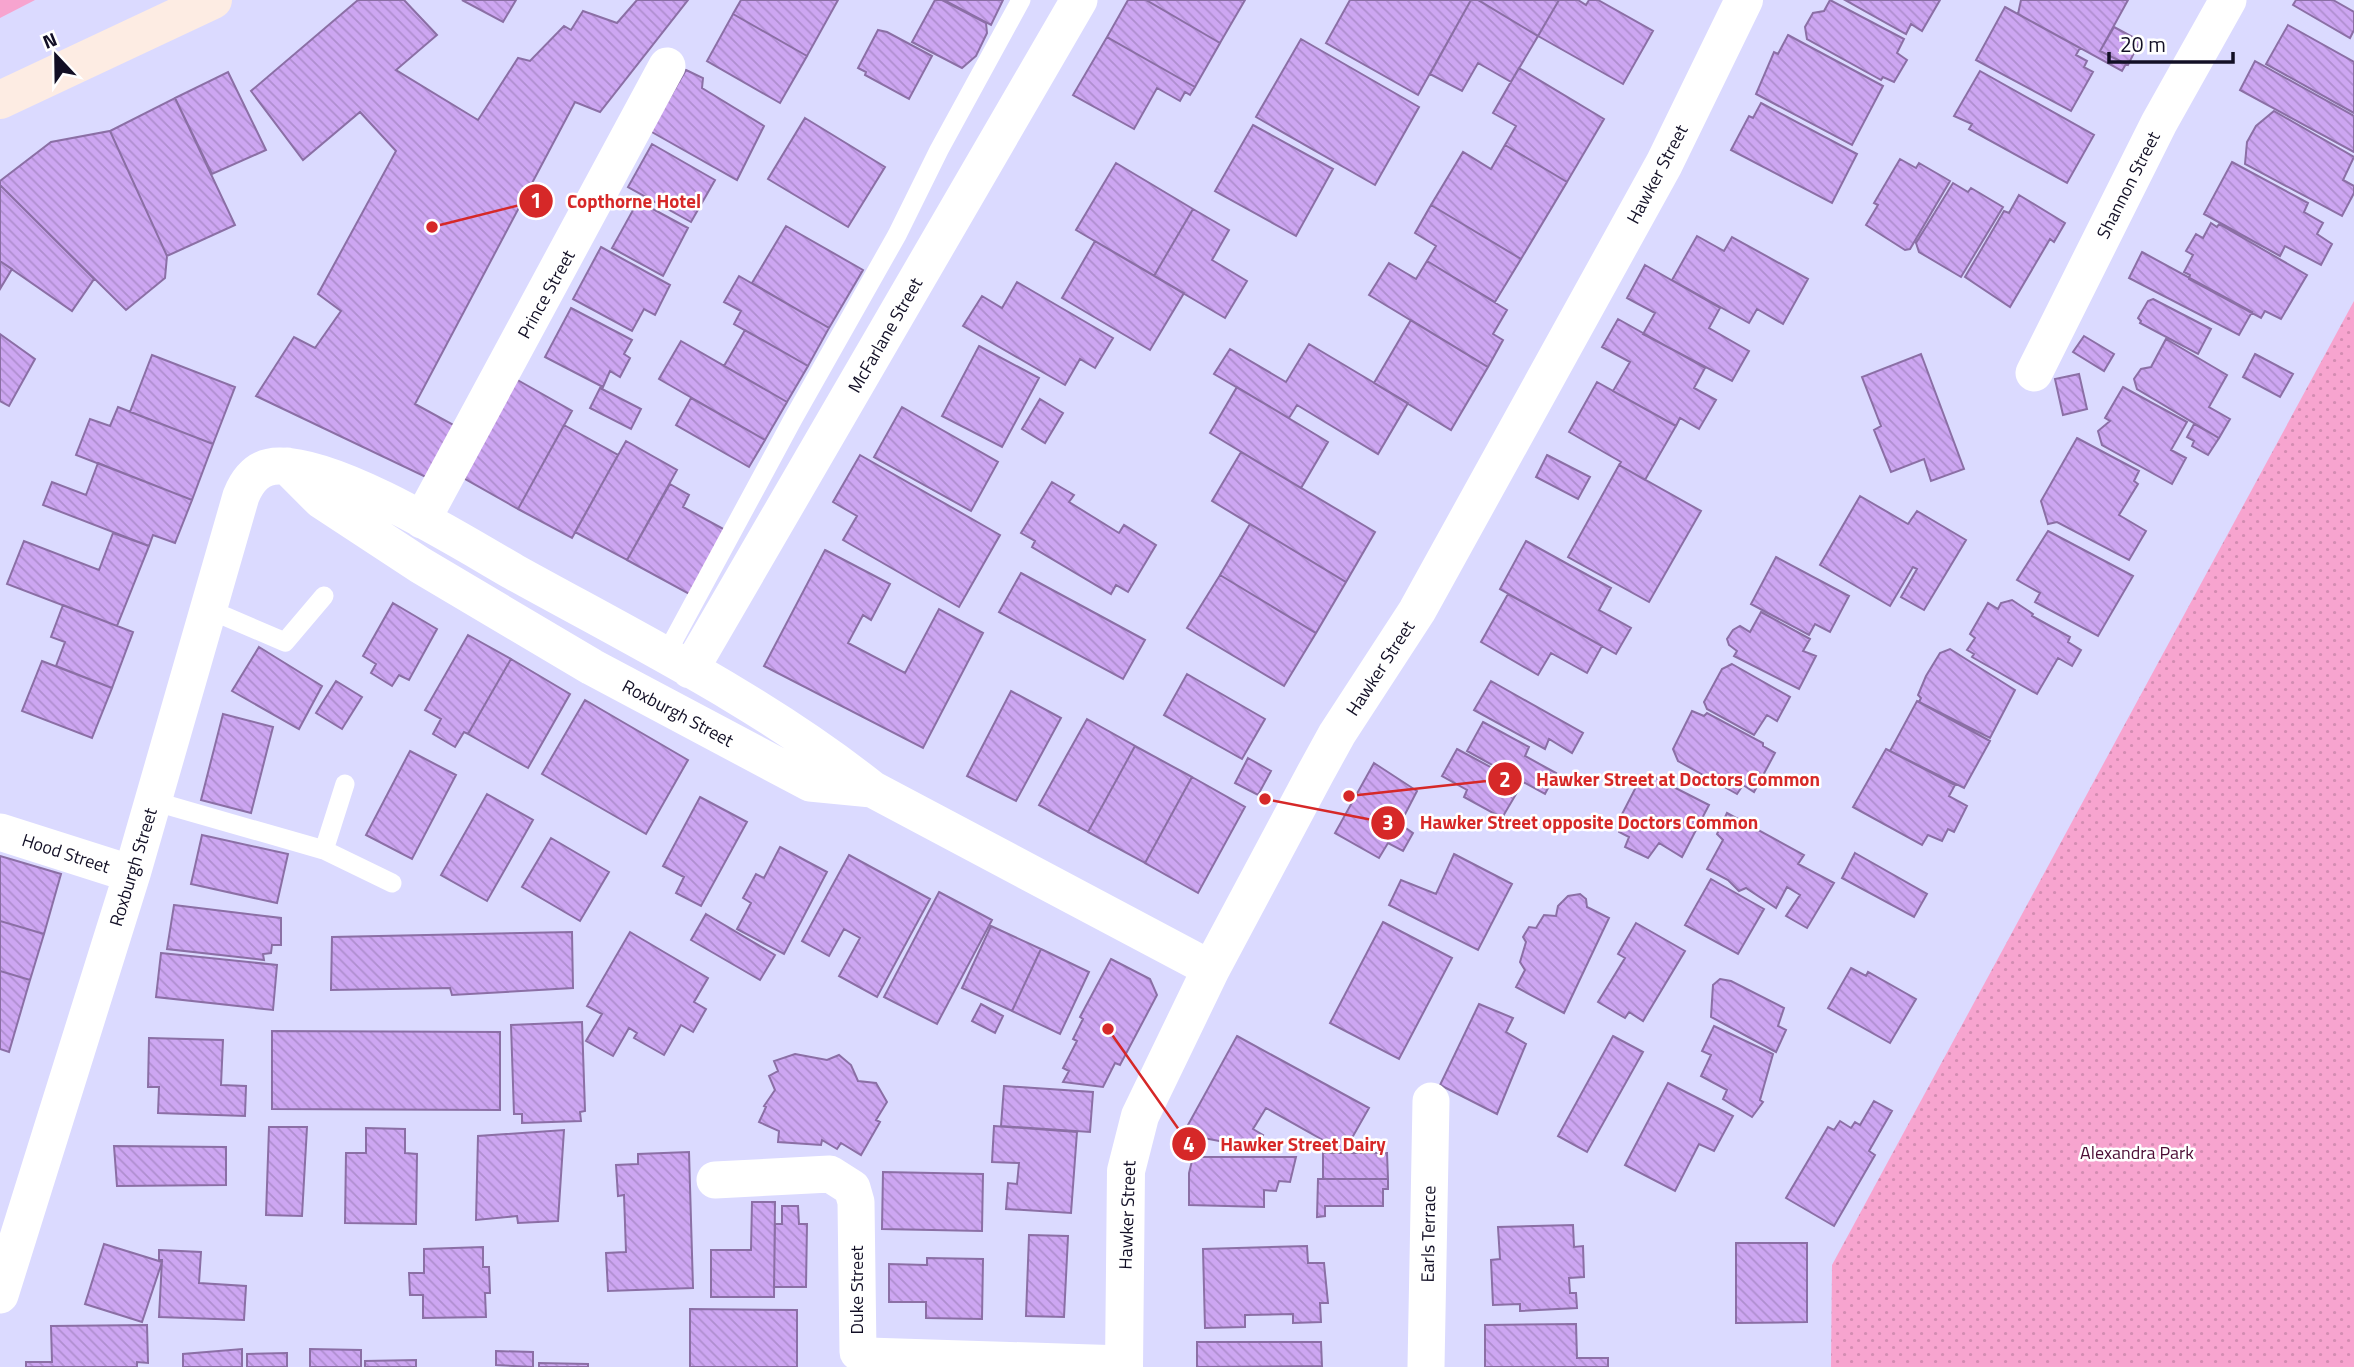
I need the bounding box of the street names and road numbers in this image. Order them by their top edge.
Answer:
street label: Hawker Street [1620,119,1695,228]
street label: Shannon Street [2089,126,2167,243]
street label: Prince Street [511,244,582,343]
street label: McFarlane Street [841,272,929,398]
street label: Hawker Street [1339,614,1421,721]
street label: Roxburgh Street [617,672,739,754]
street label: Roxburgh Street [102,804,164,930]
street label: Hood Street [19,826,114,880]
street label: Hawker Street [1112,1159,1142,1270]
street label: Earls Terrace [1414,1185,1442,1283]
street label: Duke Street [843,1245,870,1335]

